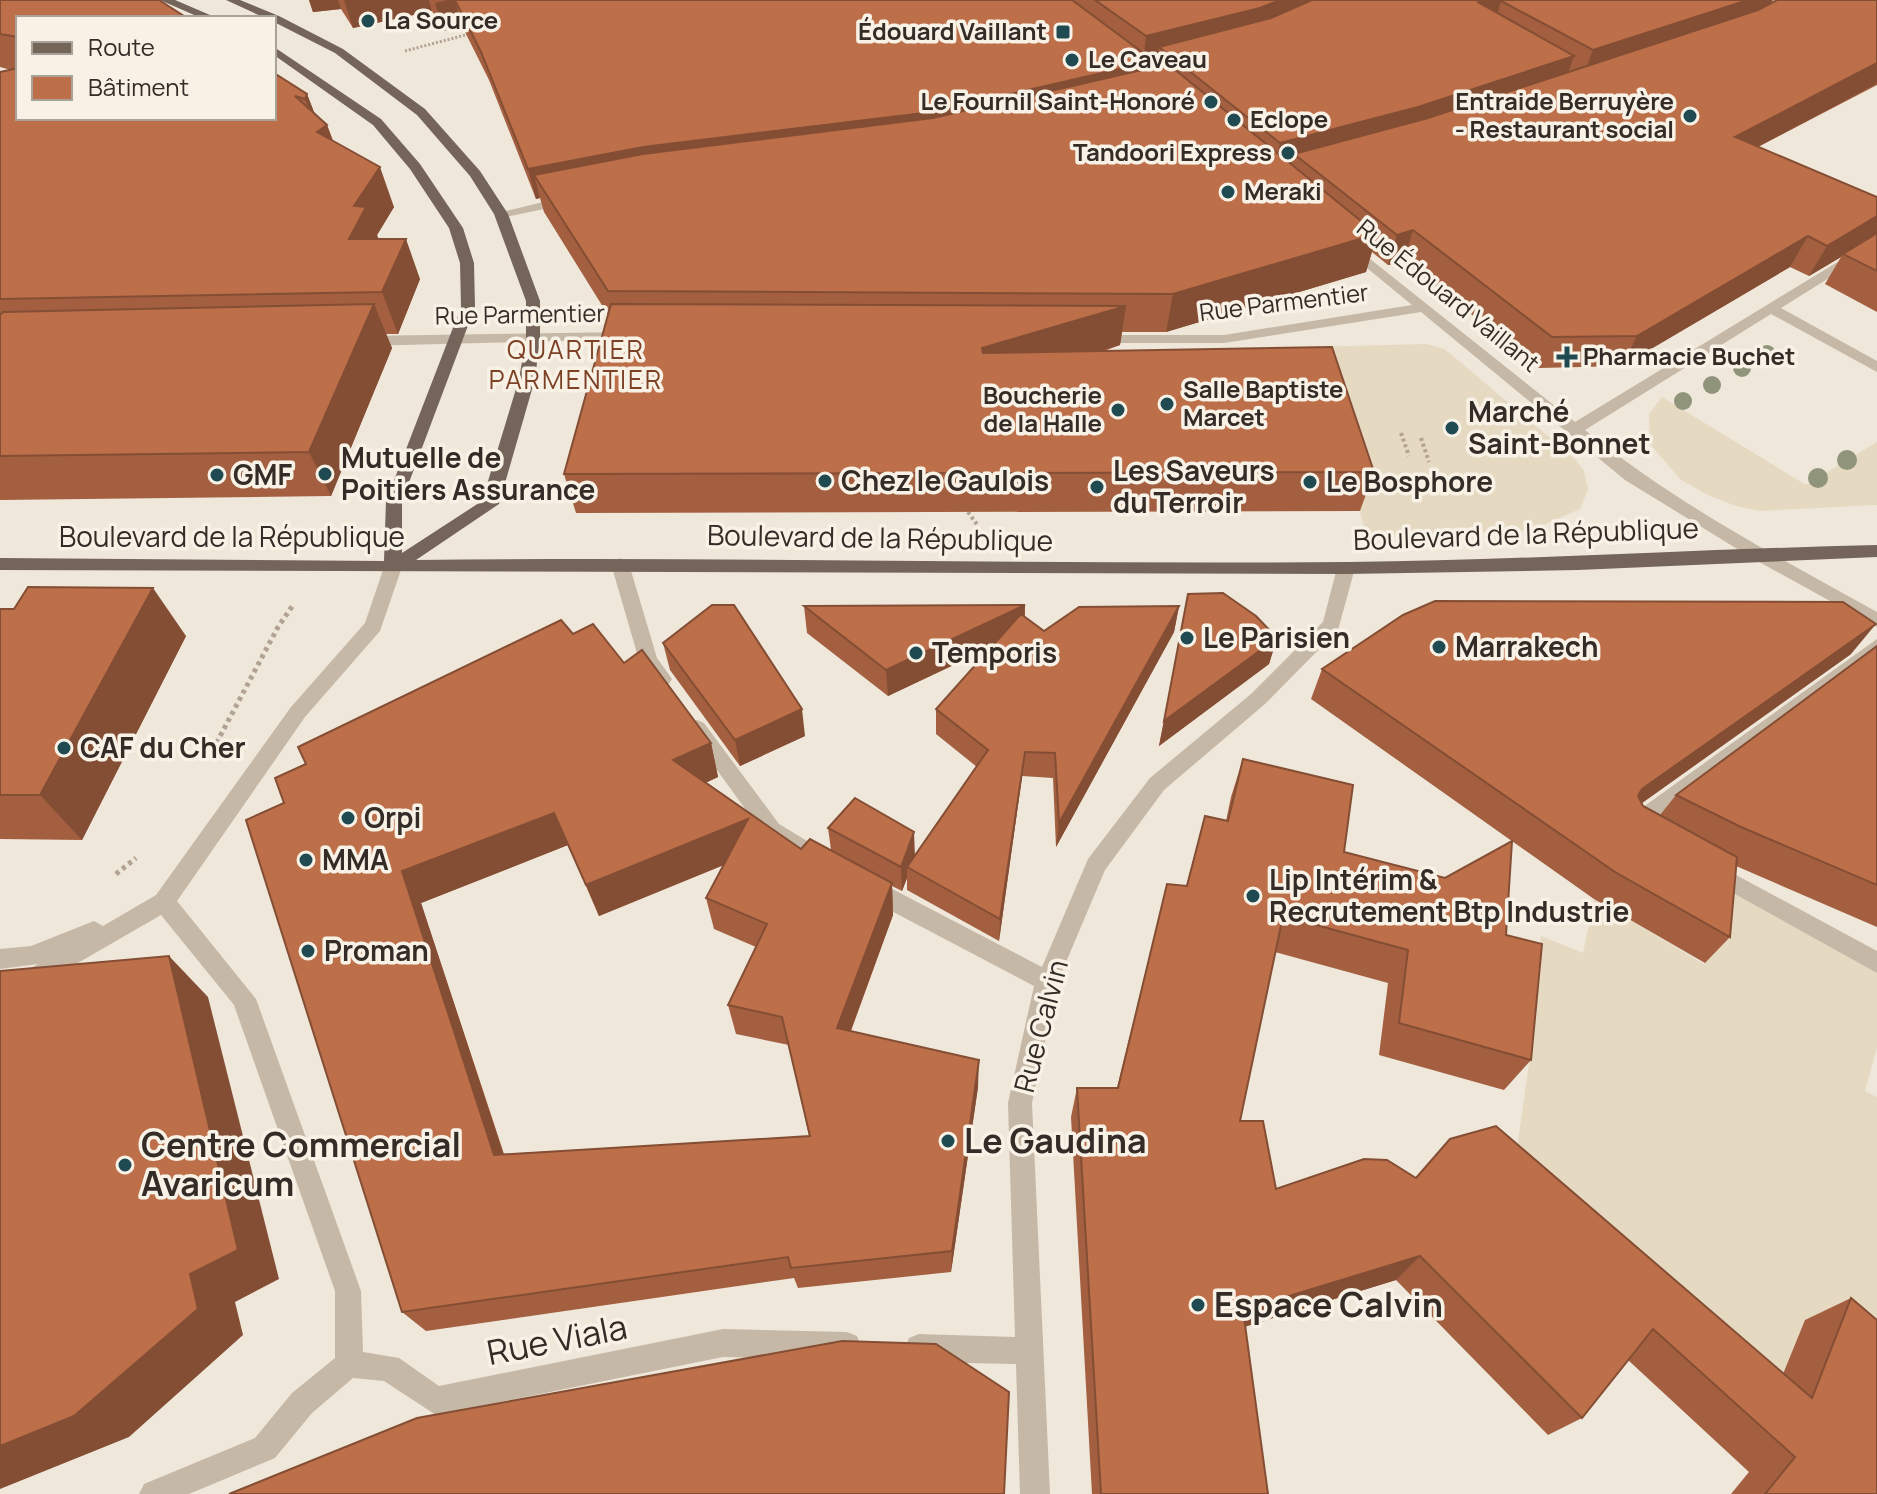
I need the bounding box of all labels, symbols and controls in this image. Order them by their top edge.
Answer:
place label: La Source [384,3,498,36]
marker: La Source [359,12,377,30]
place label: Édouard Vaillant [858,14,1047,47]
legend [16,16,276,120]
marker: Édouard Vaillant [1054,23,1072,41]
text: Route [88,30,155,63]
place label: Le Caveau [1088,42,1207,75]
marker: Le Caveau [1063,51,1081,69]
text: Bâtiment [88,70,189,103]
place label: Le Fournil Saint-Honoré [920,84,1195,117]
place label: Entraide Berruyère - Restaurant social [1455,84,1674,145]
marker: Le Fournil Saint-Honoré [1202,93,1220,111]
place label: Eclope [1250,102,1328,135]
marker: Entraide Berruyère - Restaurant social [1681,107,1699,125]
marker: Eclope [1225,111,1243,129]
place label: Tandoori Express [1073,135,1272,168]
marker: Tandoori Express [1279,144,1297,162]
place label: Meraki [1244,174,1322,207]
marker: Meraki [1219,183,1237,201]
street label: Rue Édouard Vaillant [1351,211,1547,379]
street label: Rue Parmentier [1197,275,1371,328]
street label: Rue Parmentier [435,296,606,331]
district label: QUARTIER PARMENTIER [489,331,663,397]
place label: Pharmacie Buchet [1583,339,1795,372]
marker: Pharmacie Buchet [1558,348,1576,366]
place label: Salle Baptiste Marcet [1183,372,1343,433]
place label: Boucherie de la Halle [983,378,1102,439]
place label: Marché Saint-Bonnet [1468,392,1651,462]
marker: Salle Baptiste Marcet [1158,395,1176,413]
marker: Boucherie de la Halle [1109,401,1127,419]
marker: Marché Saint-Bonnet [1443,419,1461,437]
place label: Mutuelle de Poitiers Assurance [341,438,595,508]
place label: Les Saveurs du Terroir [1113,451,1275,521]
place label: GMF [233,455,292,493]
place label: Chez le Gaulois [841,461,1049,499]
place label: Le Bosphore [1326,462,1493,500]
marker: Mutuelle de Poitiers Assurance [316,465,334,483]
marker: GMF [208,466,226,484]
marker: Chez le Gaulois [816,472,834,490]
marker: Le Bosphore [1301,473,1319,491]
marker: Les Saveurs du Terroir [1088,478,1106,496]
street label: Boulevard de la République [1352,508,1699,558]
street label: Boulevard de la République [707,515,1053,559]
street label: Boulevard de la République [59,517,405,555]
place label: Le Parisien [1203,618,1350,656]
place label: Marrakech [1455,627,1598,665]
marker: Le Parisien [1178,629,1196,647]
place label: Temporis [932,633,1057,671]
marker: Marrakech [1430,638,1448,656]
marker: Temporis [907,644,925,662]
place label: CAF du Cher [80,728,246,766]
marker: CAF du Cher [55,739,73,757]
place label: Orpi [364,798,421,836]
marker: Orpi [339,809,357,827]
place label: MMA [322,840,389,878]
marker: MMA [297,851,315,869]
place label: Lip Intérim & Recrutement Btp Industrie [1269,860,1629,930]
marker: Lip Intérim & Recrutement Btp Industrie [1244,887,1262,905]
place label: Proman [324,931,429,969]
marker: Proman [299,942,317,960]
street label: Rue Calvin [1004,955,1076,1096]
place label: Le Gaudina [964,1117,1147,1163]
place label: Centre Commercial Avaricum [141,1121,461,1206]
marker: Le Gaudina [939,1132,957,1150]
marker: Centre Commercial Avaricum [116,1156,134,1174]
place label: Espace Calvin [1214,1281,1443,1327]
marker: Espace Calvin [1189,1296,1207,1314]
street label: Rue Viala [483,1303,631,1375]

